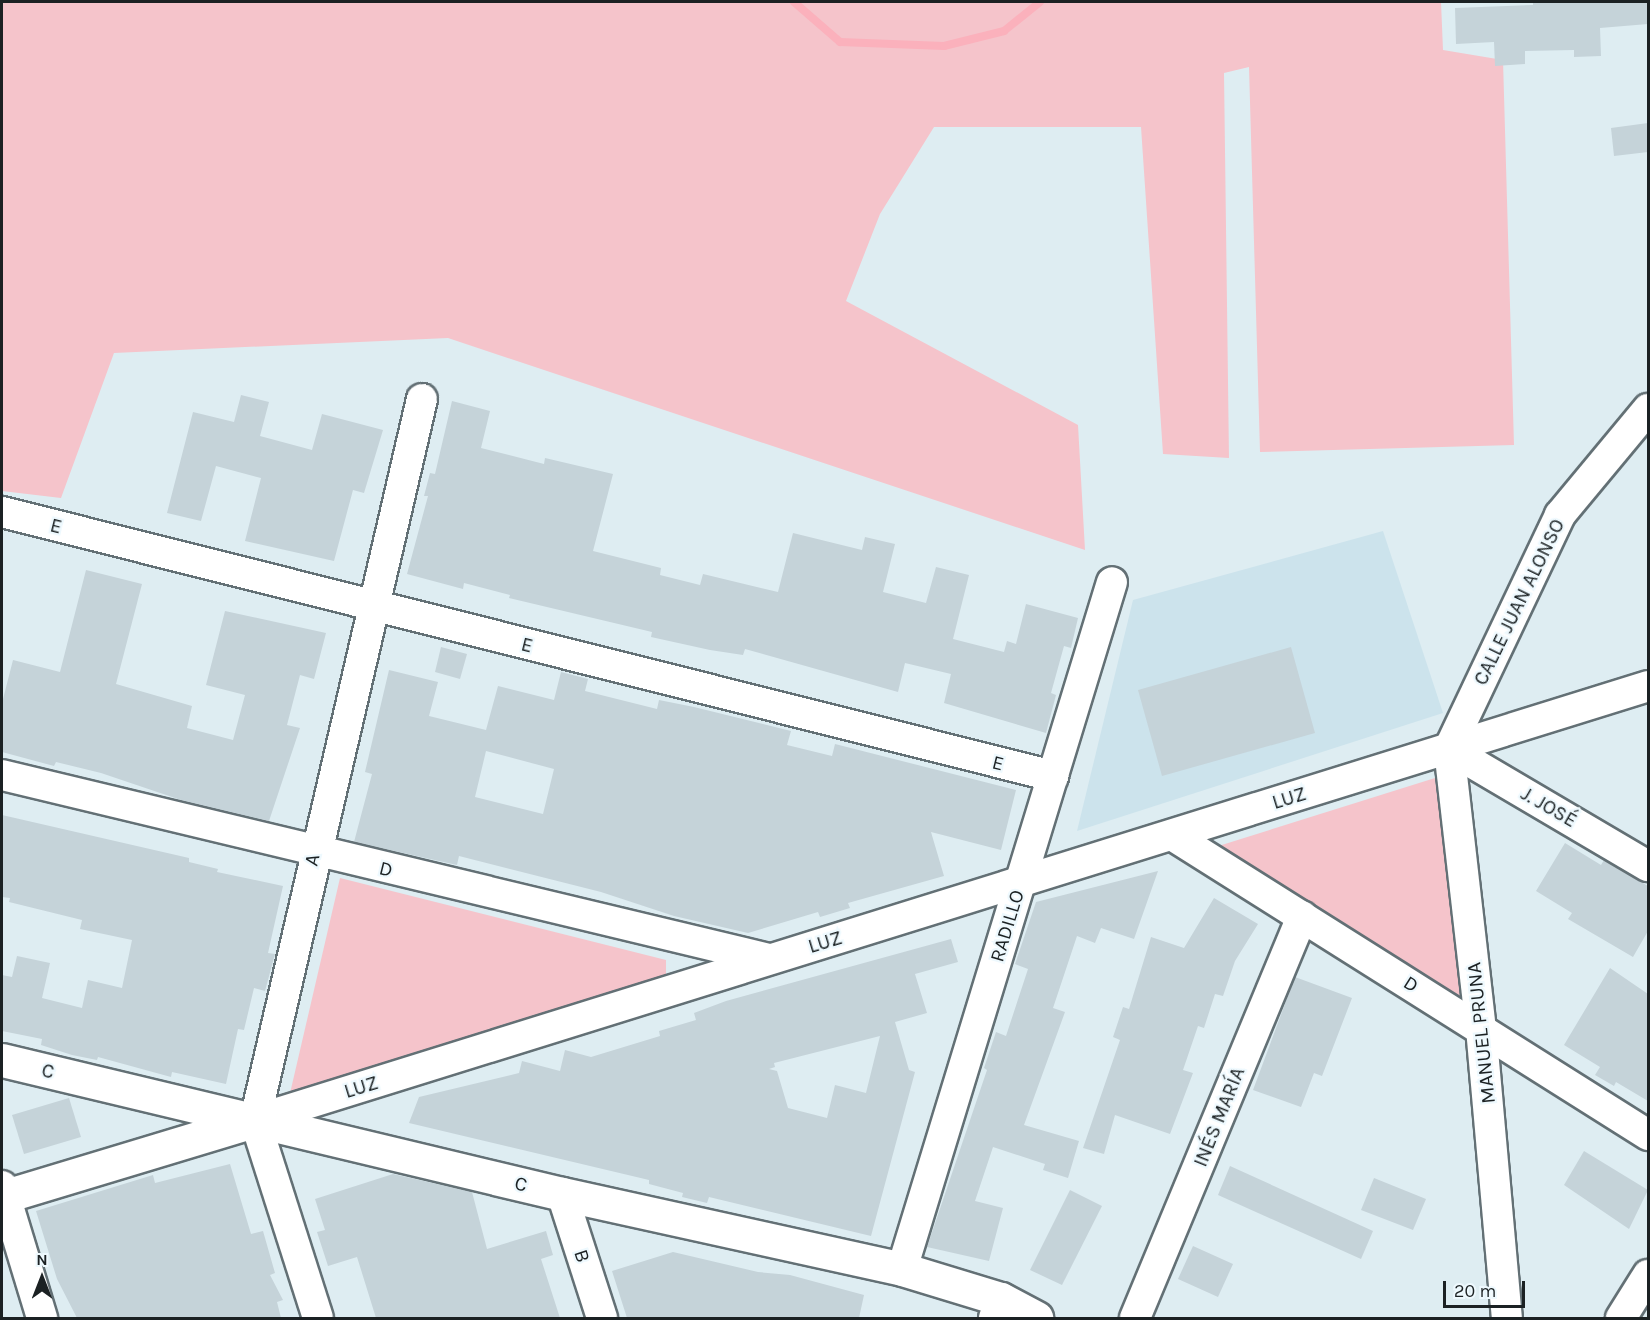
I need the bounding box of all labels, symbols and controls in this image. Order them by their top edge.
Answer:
street label: E [48,513,64,539]
street label: CALLE JUAN ALONSO [1468,515,1570,689]
street label: E [519,632,535,658]
street label: E [990,750,1006,776]
street label: J. JOSÉ [1517,781,1581,833]
street label: LUZ [1269,782,1309,814]
street label: A [299,852,325,868]
street label: D [377,856,395,882]
street label: RADILLO [985,887,1029,965]
street label: LUZ [805,926,845,958]
street label: MANUEL PRUNA [1462,961,1500,1105]
street label: D [1399,970,1423,998]
street label: C [39,1058,57,1084]
street label: INÉS MARÍA [1188,1064,1250,1170]
street label: LUZ [341,1071,381,1103]
street label: C [512,1171,530,1197]
street label: B [569,1246,595,1266]
north arrow [12,1248,72,1308]
text: N [36,1250,48,1269]
scale bar [1446,1269,1528,1307]
text: 20 m [1454,1280,1496,1302]

